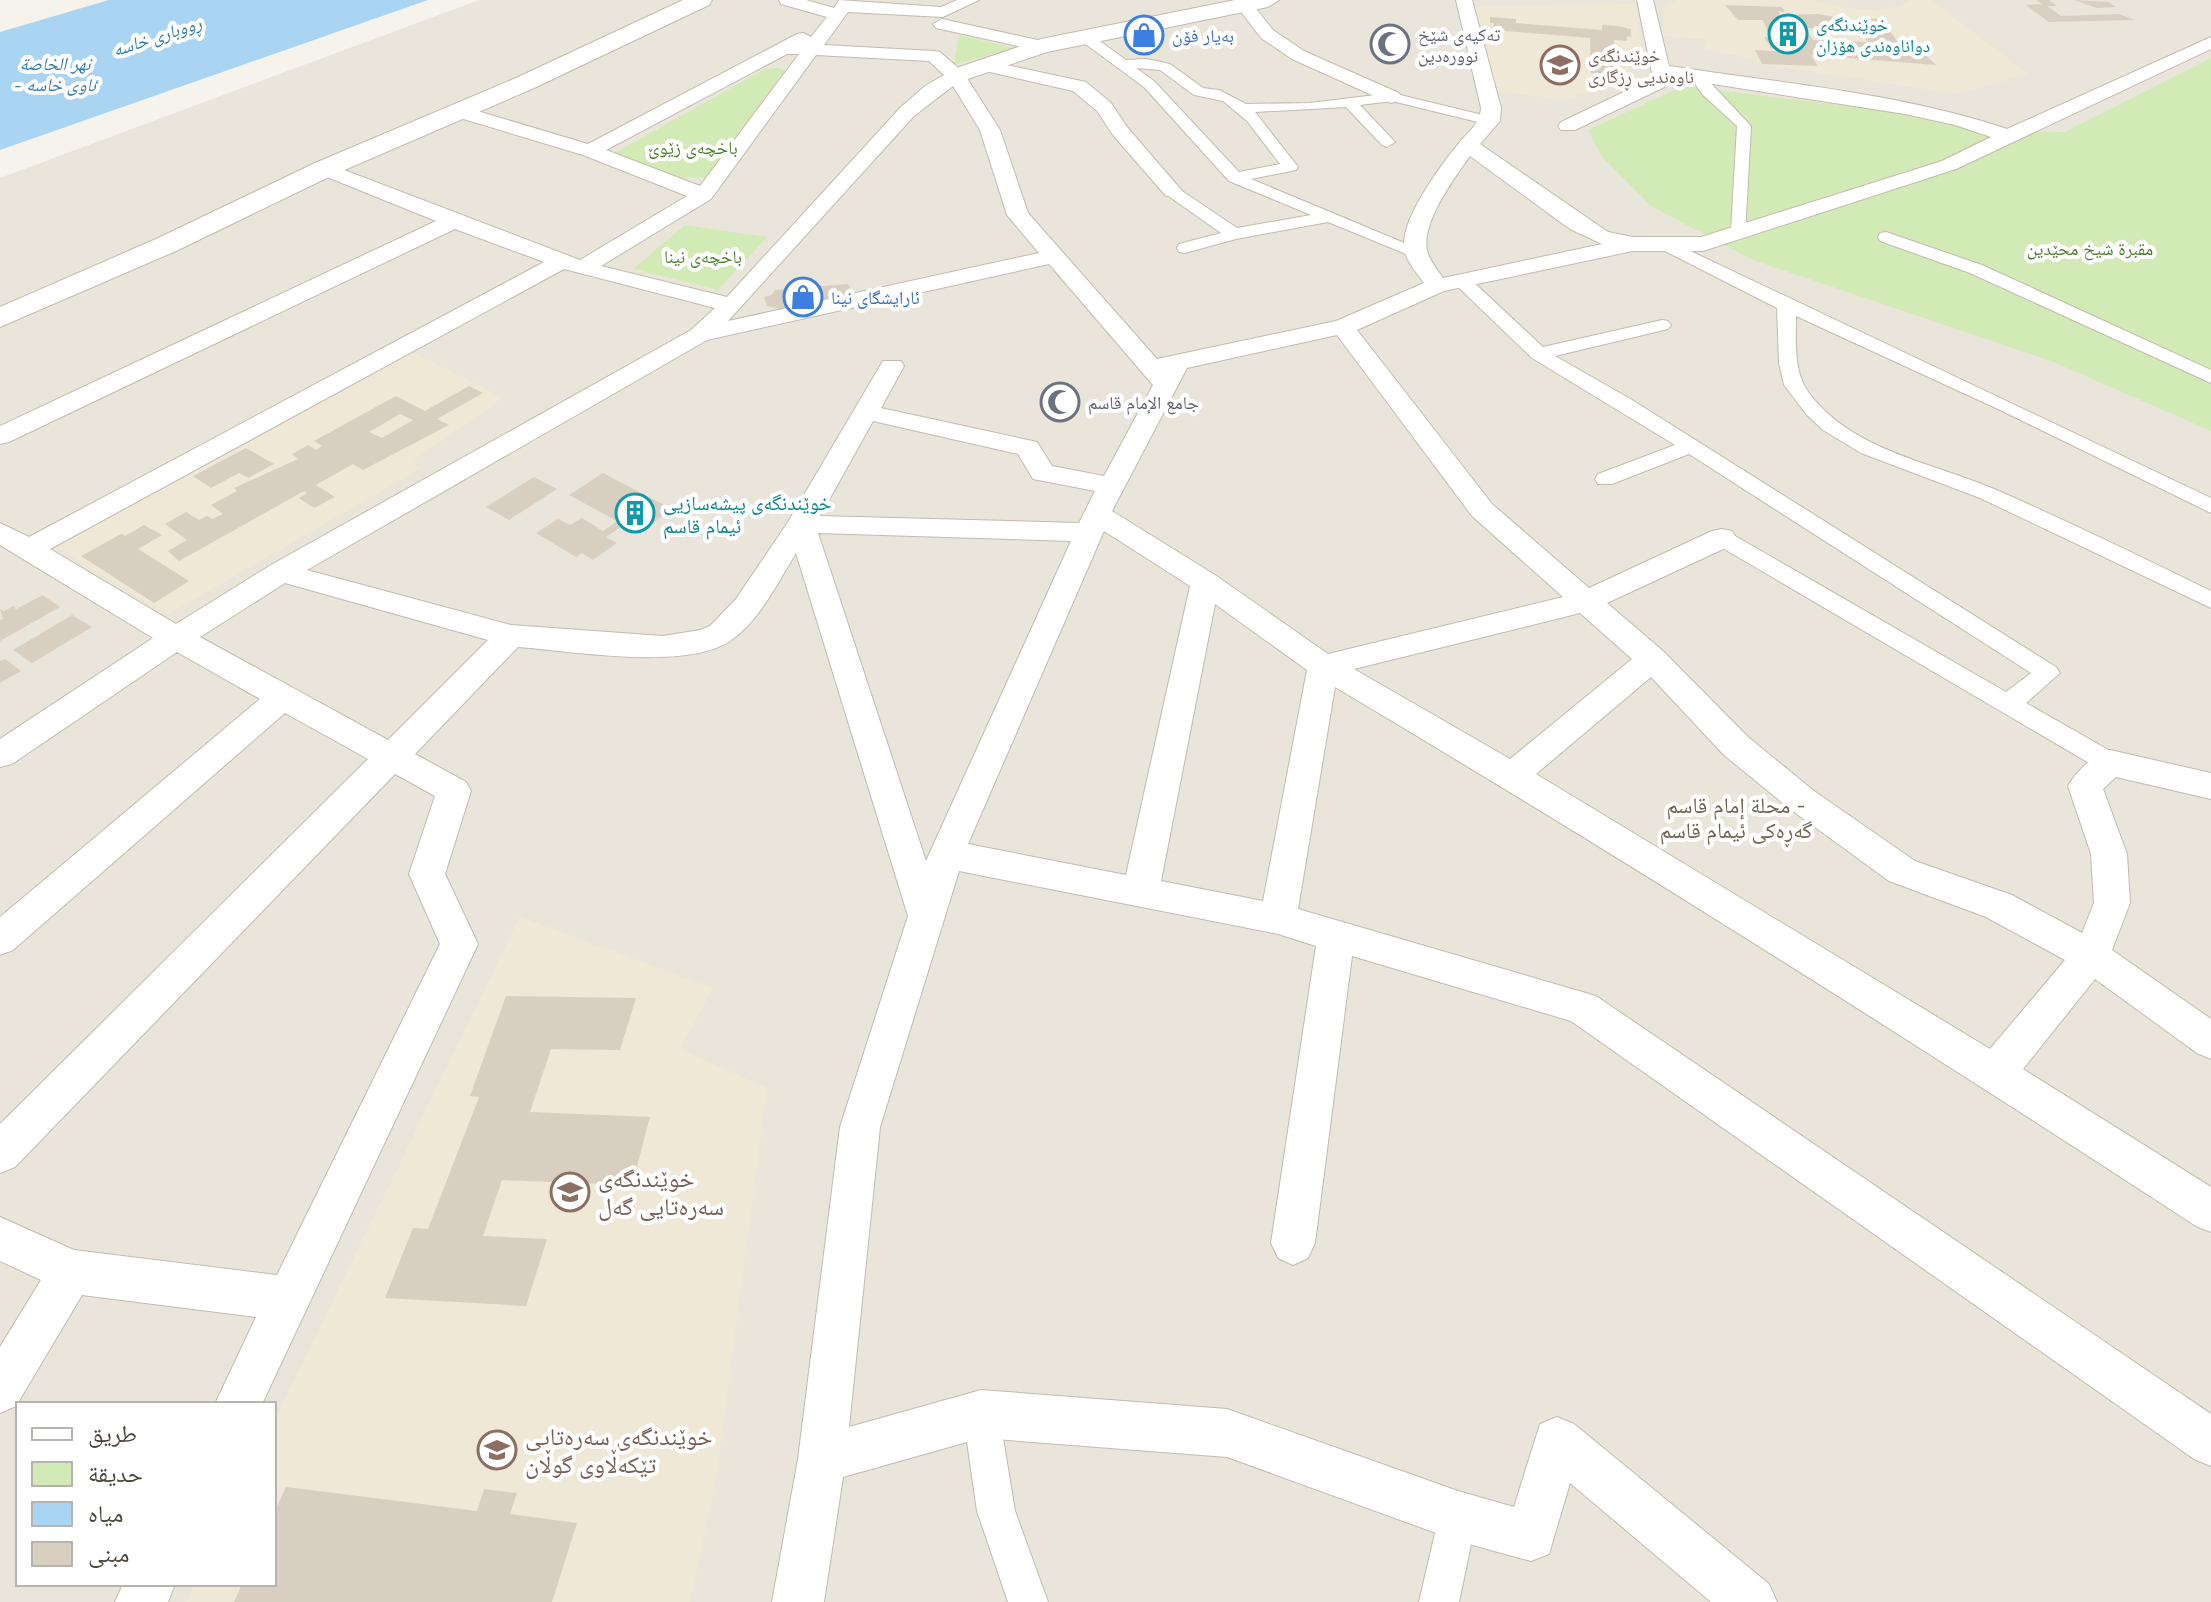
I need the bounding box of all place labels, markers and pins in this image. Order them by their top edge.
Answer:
building icon: خوێندنگەی دواناوەندی هۆزان [1767,13,1809,55]
place label: خوێندنگەی دواناوەندی هۆزان [1816,13,1930,57]
shop icon: بەیار فۆن [1123,14,1165,56]
mosque icon: تەکیەی شێخ نوورەدین [1369,23,1411,65]
place label: تەکیەی شێخ نوورەدین [1418,23,1501,67]
place label: بەیار فۆن [1172,24,1234,47]
school or university icon: خوێندنگەی ناوەندیی ڕزگاری [1539,44,1581,86]
place label: خوێندنگەی ناوەندیی ڕزگاری [1588,44,1694,90]
shop icon: ئارایشگای نینا [782,276,824,318]
place label: ئارایشگای نینا [831,286,920,309]
mosque icon: جامع الإمام قاسم [1039,381,1081,423]
place label: جامع الإمام قاسم [1088,391,1199,415]
place label: خوێندنگەی پیشەسازیی ئیمام قاسم [663,490,832,540]
building icon: خوێندنگەی پیشەسازیی ئیمام قاسم [614,492,656,534]
place label: خوێندنگەی سەرەتایی گەل [598,1163,724,1221]
school or university icon: خوێندنگەی سەرەتایی گەل [549,1171,591,1213]
place label: خوێندنگەی سەرەتایی تێکەڵاوی گوڵان [525,1421,712,1479]
school or university icon: خوێندنگەی سەرەتایی تێکەڵاوی گوڵان [476,1429,518,1471]

